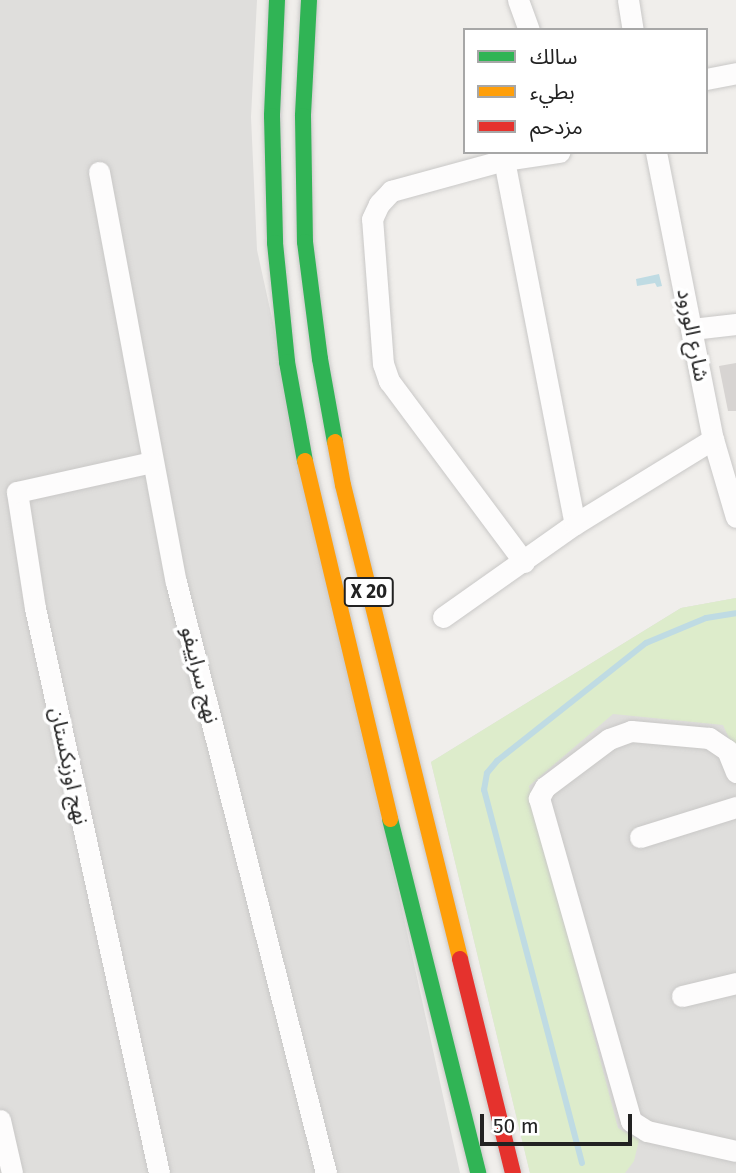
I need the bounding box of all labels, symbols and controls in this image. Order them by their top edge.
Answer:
legend [463,28,708,154]
text: سالك [530,44,577,70]
text: بطيء [530,79,575,105]
text: مزدحم [530,114,583,140]
street label: شارع الورود [672,286,714,384]
road number: X 20 [343,576,395,608]
street label: نهج سراييفو [176,624,224,726]
street label: نهج اوزبكستان [44,705,94,827]
scale bar [484,1100,636,1144]
text: 50 m [493,1113,539,1139]

